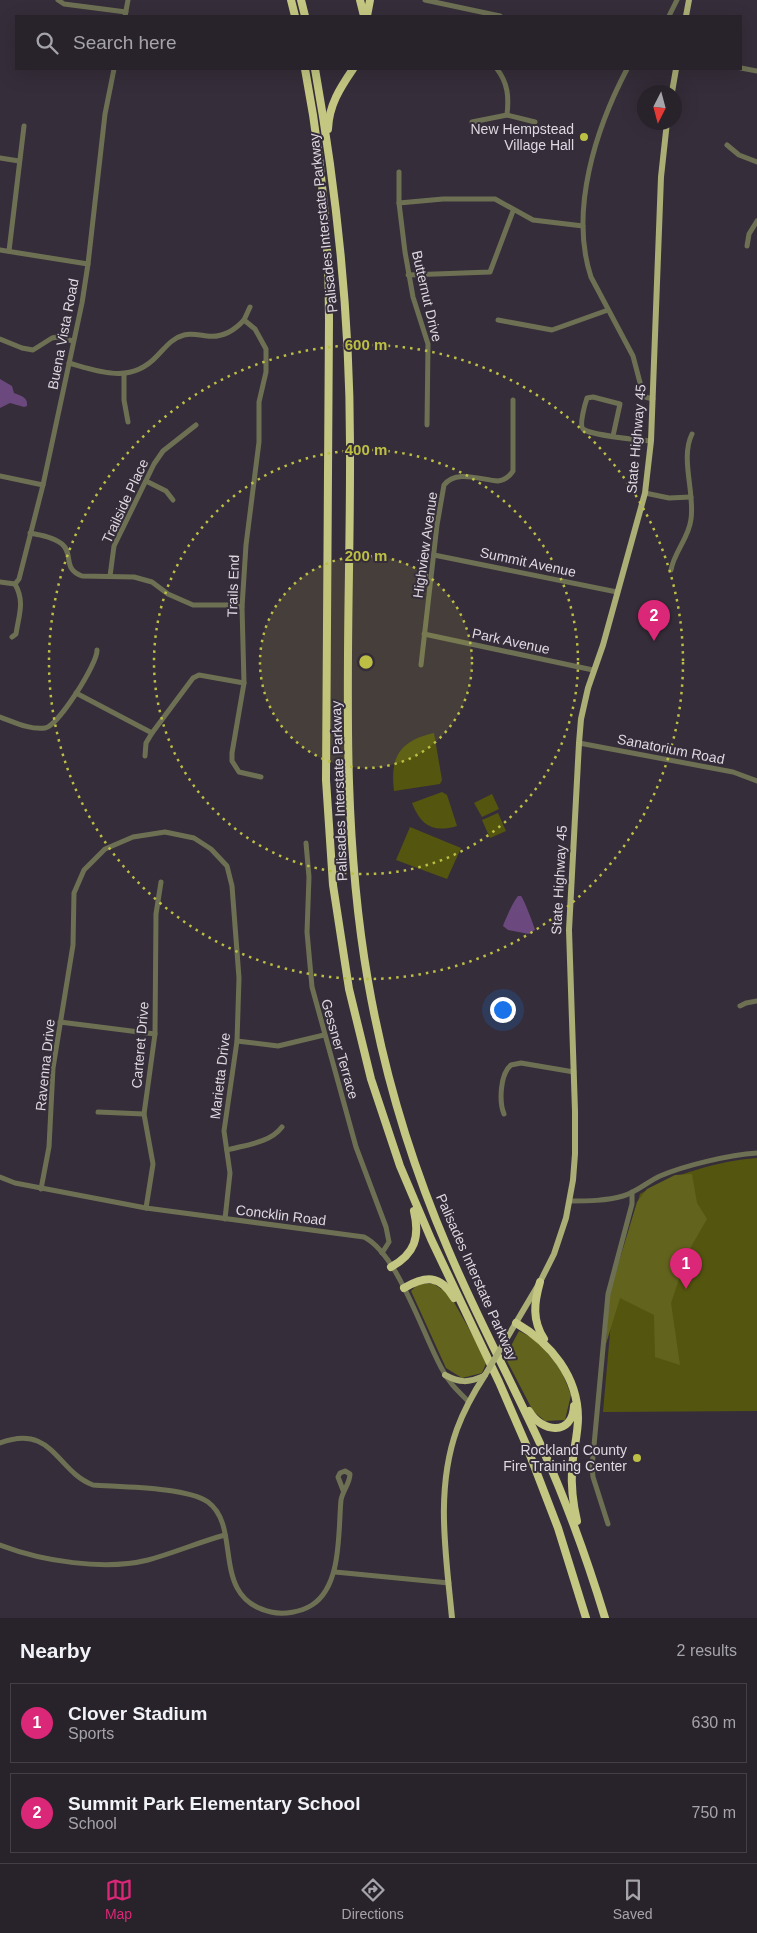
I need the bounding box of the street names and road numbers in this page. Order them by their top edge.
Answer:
street label: Palisades Interstate Parkway [306,132,340,314]
street label: Butternut Drive [409,249,445,343]
street label: Buena Vista Road [44,277,82,391]
street label: State Highway 45 [623,383,649,494]
street label: Trailside Place [98,456,152,546]
street label: Highview Avenue [410,491,440,599]
street label: Summit Avenue [479,544,578,580]
street label: Trails End [224,554,242,618]
street label: Park Avenue [471,625,552,657]
street label: Palisades Interstate Parkway [328,701,350,881]
street label: Sanatorium Road [616,731,726,767]
street label: State Highway 45 [548,825,570,935]
street label: Gessner Terrace [318,997,362,1101]
street label: Carteret Drive [128,1001,152,1089]
street label: Ravenna Drive [32,1018,58,1112]
street label: Marietta Drive [207,1032,233,1120]
street label: Palisades Interstate Parkway [433,1191,521,1363]
street label: Concklin Road [235,1202,327,1228]

